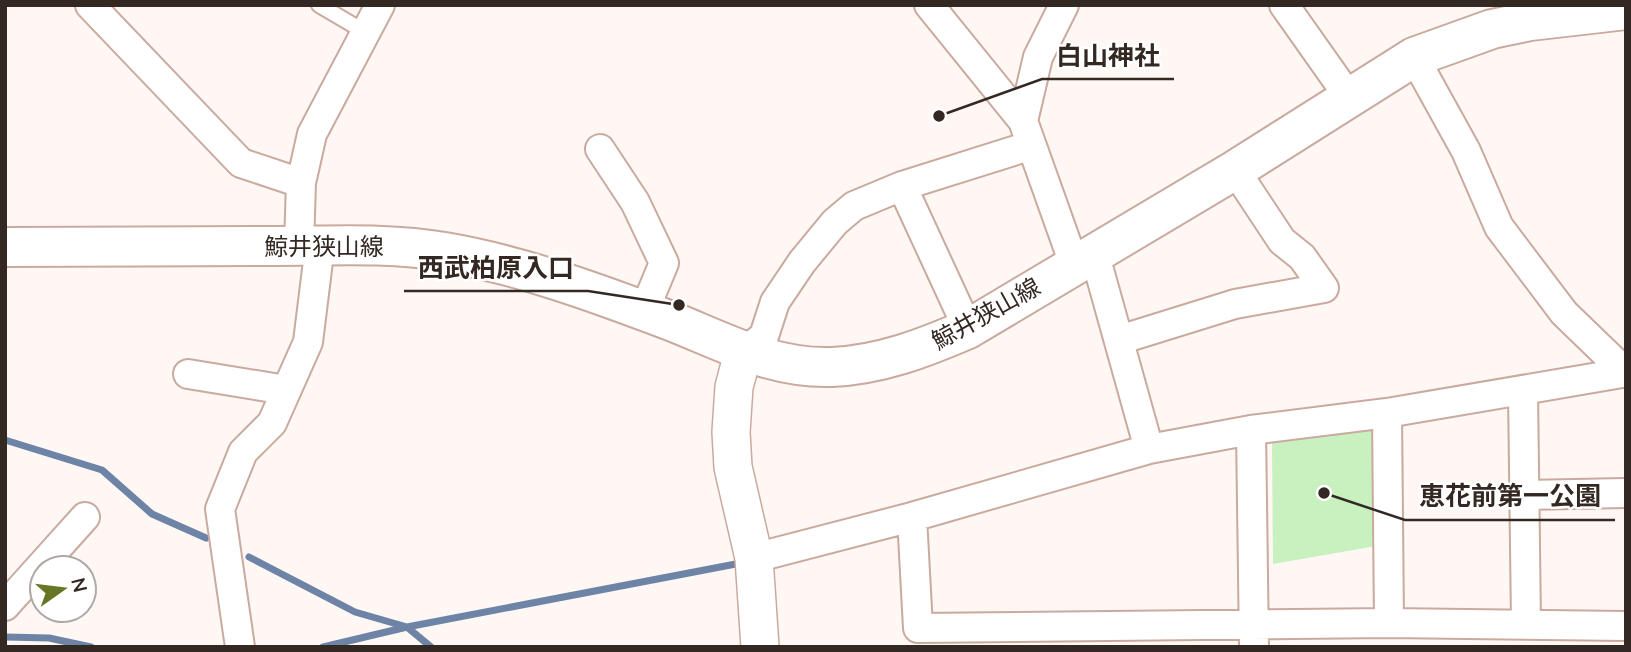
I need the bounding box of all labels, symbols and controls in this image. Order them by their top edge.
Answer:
callout: 白山神社 [1042,32,1174,79]
text: 白山神社 [1056,39,1160,74]
street label: 鯨井狭山線 [264,231,384,263]
callout: 西武柏原入口 [404,244,588,291]
text: 西武柏原入口 [418,251,574,286]
street label: 鯨井狭山線 [926,271,1046,357]
callout: 恵花前第一公園 [1405,473,1615,520]
text: 恵花前第一公園 [1419,479,1601,514]
north arrow [28,554,98,624]
text: N [64,575,93,595]

